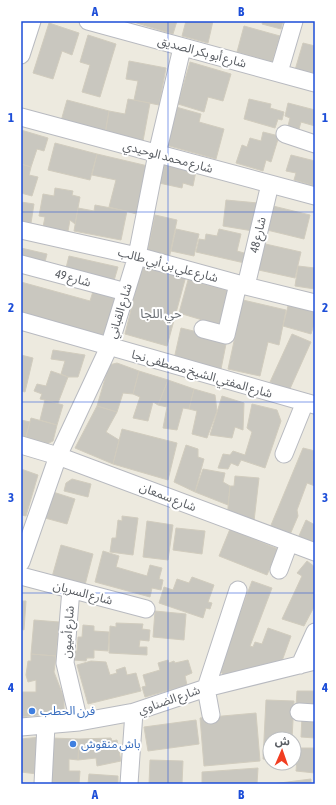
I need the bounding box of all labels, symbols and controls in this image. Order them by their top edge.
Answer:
text: A [91,4,99,19]
text: B [238,4,245,19]
street label: شارع أبو بكر الصديق [156,33,248,72]
text: 1 [8,110,14,125]
text: 1 [322,110,328,125]
street label: شارع محمد الوحيدي [121,138,215,178]
street label: شارع 48 [247,216,271,255]
street label: شارع علي بن أبي طالب [116,244,220,288]
street label: شارع 49 [53,267,92,291]
street label: شارع القباني [105,282,138,341]
text: 2 [8,300,14,315]
text: 2 [322,300,328,315]
district label: حي اللجا [140,306,182,324]
street label: شارع المفتي الشيخ مصطفى نجا [129,347,274,404]
street label: شارع سمعان [137,480,198,516]
text: 3 [8,490,14,505]
text: 3 [322,490,328,505]
street label: شارع السريان [51,578,114,610]
street label: شارع أميون [59,605,79,659]
text: 4 [7,680,14,695]
text: 4 [321,680,328,695]
street label: شارع الضناوي [136,683,203,720]
place label: فرن الحطب [40,704,95,718]
marker: فرن الحطب [27,706,37,716]
north arrow [262,731,302,771]
text: ش [275,735,290,748]
place label: باش منقوش [81,737,140,751]
marker: باش منقوش [68,739,78,749]
text: A [91,787,99,802]
text: B [238,787,245,802]

